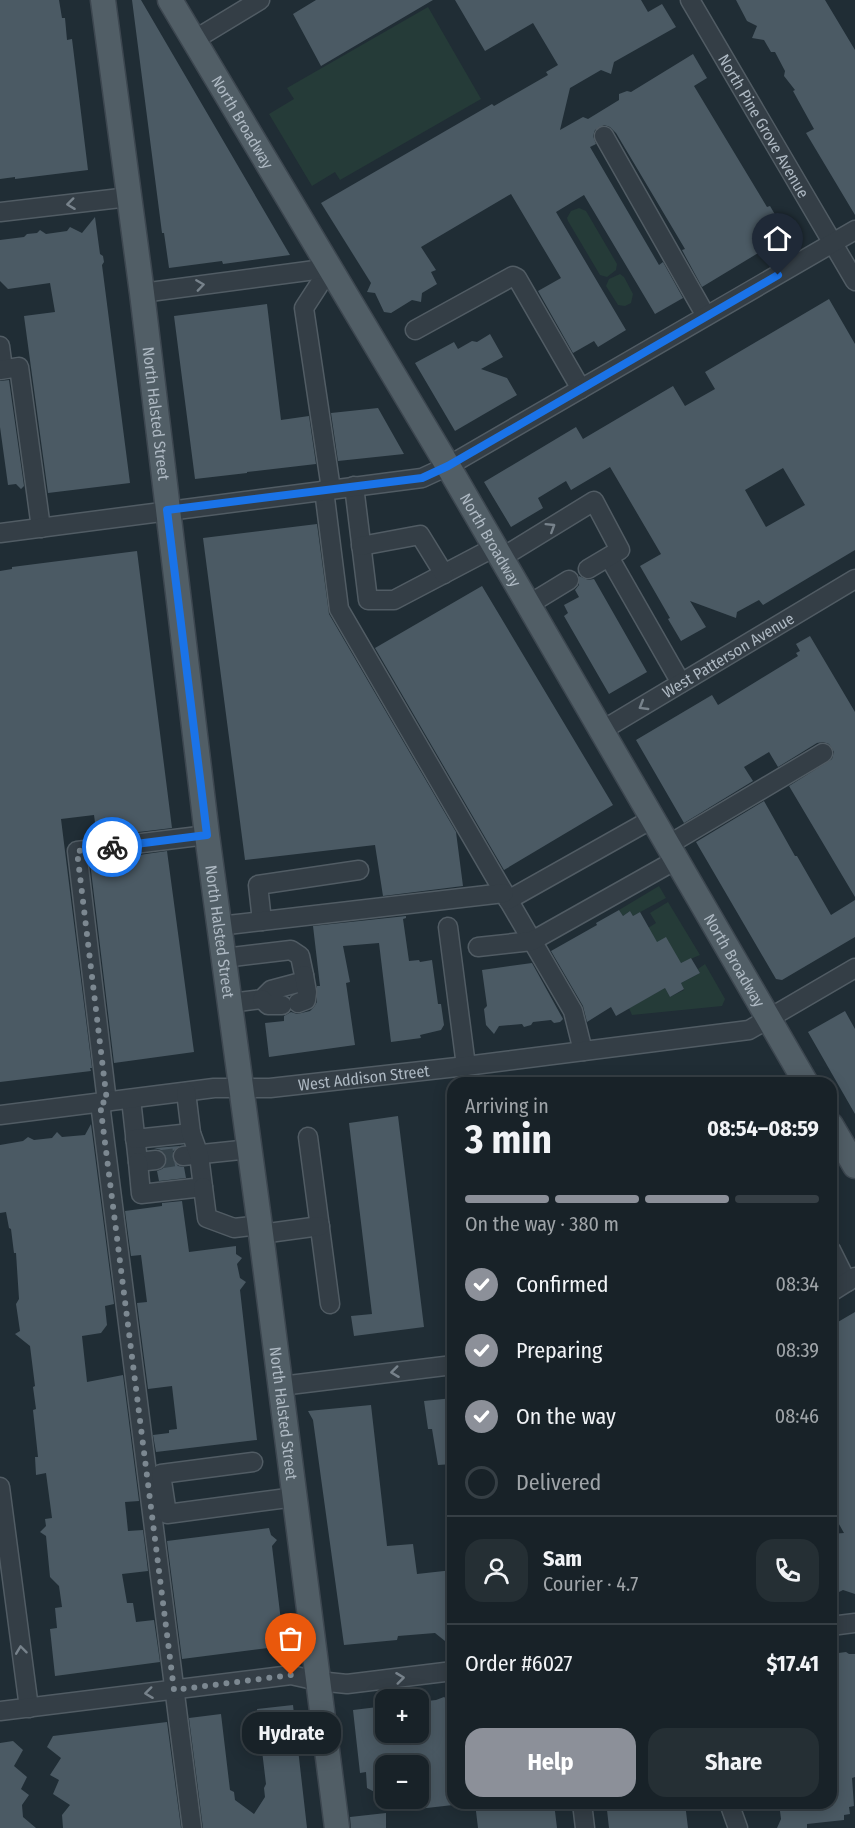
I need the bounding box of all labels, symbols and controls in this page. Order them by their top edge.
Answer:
street label: North Pine Grove Avenue [714,51,813,201]
street label: North Broadway [208,72,278,173]
one-way arrow [67,197,76,209]
pin [752,213,803,275]
icon: home [761,222,794,255]
one-way arrow [195,280,204,292]
street label: North Halsted Street [139,346,174,482]
street label: North Broadway [456,490,526,591]
one-way arrow [545,523,555,535]
street label: West Patterson Avenue [659,608,797,702]
one-way arrow [639,699,649,711]
courier [82,817,142,877]
icon: bike [96,831,129,864]
street label: North Halsted Street [202,864,239,1000]
street label: North Broadway [700,910,770,1011]
street label: West Addison Street [297,1061,431,1094]
text: Arriving in [465,1094,549,1118]
text: 08:54–08:59 [707,1115,819,1142]
text: 3 min [465,1117,552,1163]
text: On the way · 380 m [465,1212,619,1236]
icon: check [465,1268,498,1301]
text: Confirmed [516,1271,609,1298]
text: 08:34 [776,1272,819,1296]
icon: check [465,1334,498,1367]
text: Preparing [516,1337,602,1364]
text: 08:39 [776,1338,819,1362]
street label: North Halsted Street [266,1346,302,1482]
one-way arrow [390,1366,399,1378]
icon: check [465,1400,498,1433]
text: On the way [516,1403,616,1430]
text: 08:46 [775,1404,819,1428]
text: Delivered [516,1469,601,1496]
button: person [465,1539,528,1602]
button: phone [756,1539,819,1602]
text: Sam [543,1545,582,1572]
text: Courier · 4.7 [543,1572,638,1596]
pin [265,1613,316,1675]
icon: bag [274,1622,307,1655]
one-way arrow [15,1645,28,1654]
text: Order #6027 [465,1650,572,1677]
text: $17.41 [766,1650,819,1677]
one-way arrow [395,1672,405,1684]
one-way arrow [145,1686,154,1698]
map controls [375,1689,429,1809]
button: + [375,1689,429,1743]
callout: Hydrate [242,1711,340,1753]
text: Hydrate [259,1721,324,1745]
button: Help [465,1728,636,1797]
button: Share [648,1728,819,1797]
button: − [375,1755,429,1809]

